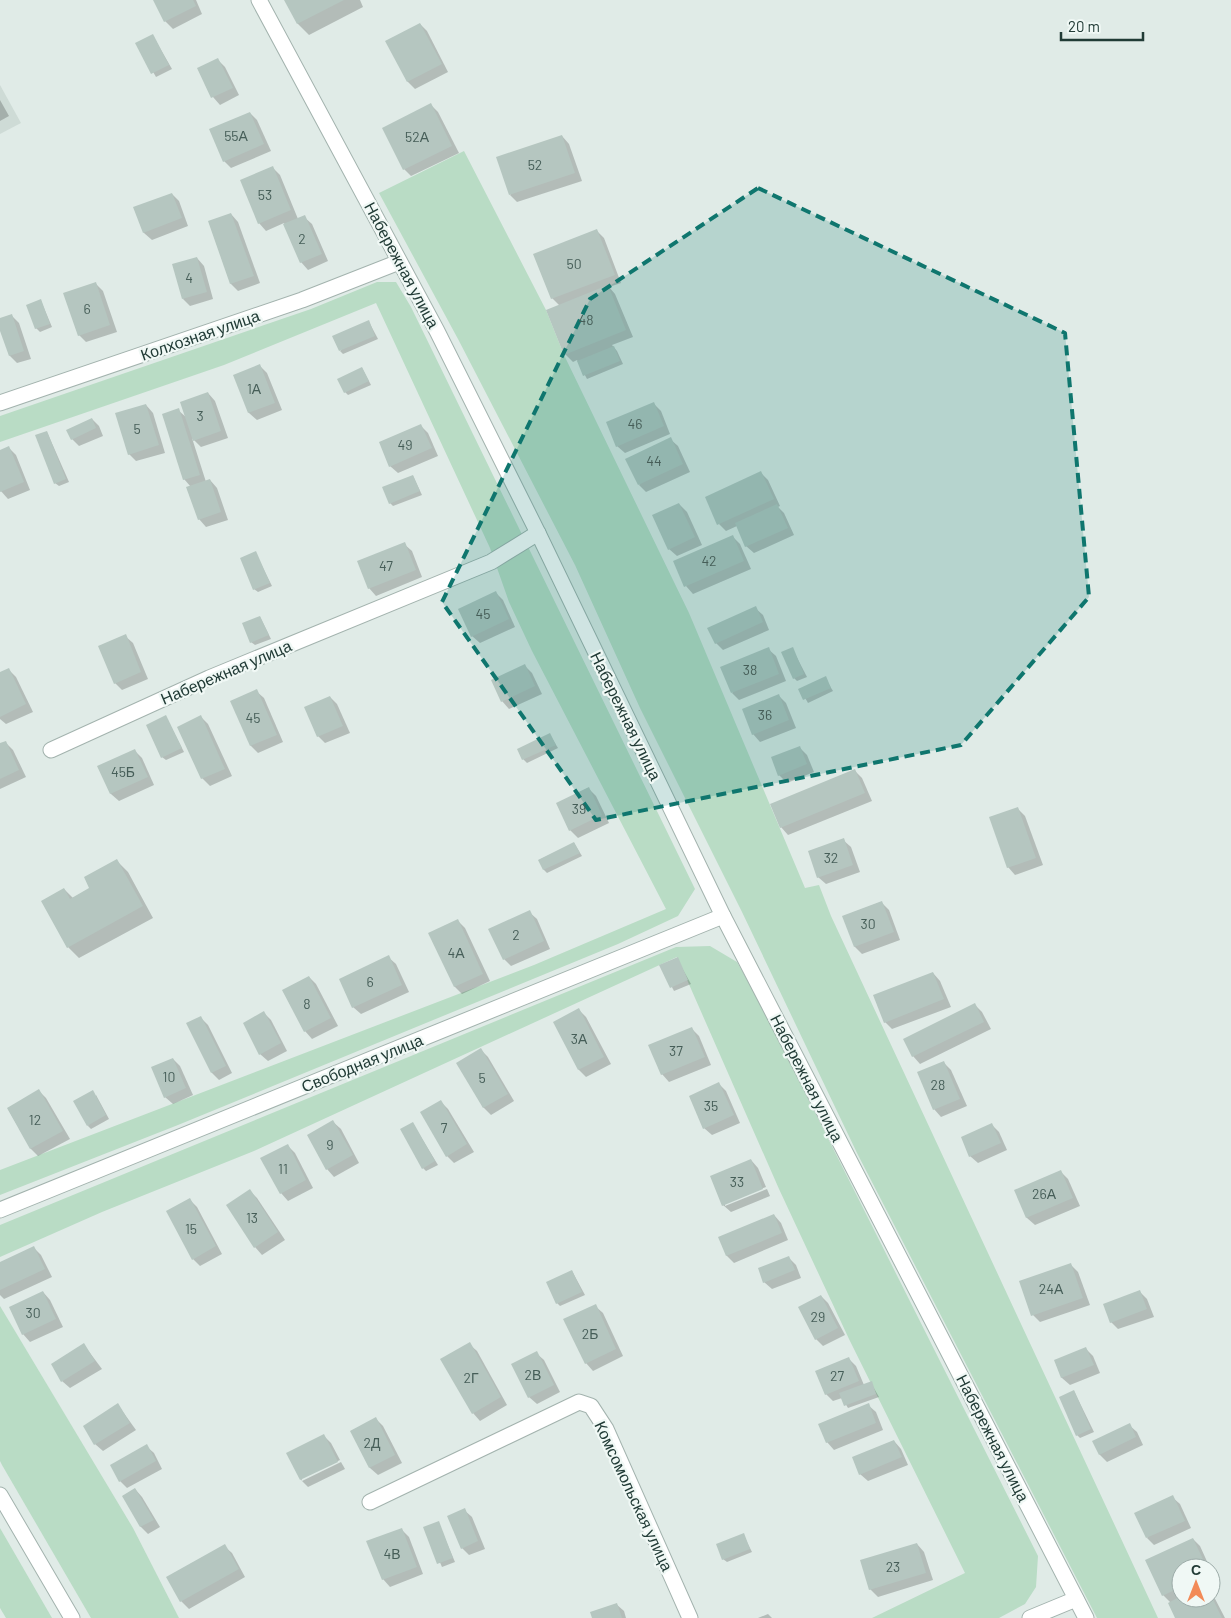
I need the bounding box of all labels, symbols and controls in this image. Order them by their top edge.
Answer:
scale bar [1061,10,1144,42]
text: 20 m [1068,17,1100,35]
house number: 55А [224,127,249,144]
house number: 52А [405,128,430,145]
house number: 52 [528,156,542,173]
house number: 53 [258,186,272,203]
street label: Набережная улица [361,198,444,331]
house number: 2 [298,230,306,247]
house number: 50 [566,255,582,272]
house number: 4 [185,269,193,286]
house number: 6 [83,300,91,317]
street label: Колхозная улица [138,305,262,364]
house number: 48 [578,311,594,328]
house number: 1А [247,380,262,397]
house number: 3 [196,407,204,424]
house number: 46 [628,415,642,432]
house number: 5 [133,420,141,437]
house number: 49 [397,436,413,453]
house number: 44 [646,452,662,469]
house number: 42 [701,552,717,569]
house number: 47 [379,557,393,574]
house number: 45 [476,605,490,622]
street label: Набережная улица [158,635,294,708]
street label: Набережная улица [587,649,666,783]
house number: 38 [743,661,757,678]
house number: 36 [758,706,772,723]
house number: 45 [246,709,260,726]
house number: 45Б [111,763,135,780]
house number: 39 [572,800,586,817]
house number: 32 [824,849,838,866]
house number: 30 [860,915,876,932]
house number: 2 [512,926,520,943]
house number: 4А [447,944,465,961]
house number: 6 [366,973,374,990]
house number: 8 [303,995,311,1012]
street label: Набережная улица [767,1011,848,1145]
street label: Свободная улица [298,1029,425,1096]
house number: 3А [571,1030,588,1047]
house number: 37 [669,1042,683,1059]
house number: 10 [163,1068,175,1085]
house number: 5 [478,1069,486,1086]
house number: 28 [931,1076,945,1093]
house number: 35 [704,1097,718,1114]
house number: 12 [29,1111,41,1128]
house number: 7 [441,1119,448,1136]
house number: 9 [326,1136,334,1153]
house number: 11 [278,1160,288,1177]
house number: 33 [730,1173,744,1190]
house number: 26А [1032,1185,1057,1202]
house number: 13 [246,1209,258,1226]
house number: 15 [185,1220,197,1237]
house number: 24А [1039,1280,1064,1297]
house number: 30 [25,1304,41,1321]
house number: 29 [811,1308,825,1325]
house number: 2Б [582,1325,598,1342]
house number: 2В [525,1366,541,1383]
house number: 27 [830,1367,844,1384]
house number: 2Г [463,1369,479,1386]
street label: Набережная улица [953,1371,1034,1505]
street label: Комсомольская улица [591,1418,678,1574]
house number: 2Д [364,1434,381,1451]
house number: 4В [383,1545,401,1562]
house number: 23 [886,1558,900,1575]
north arrow [1171,1558,1221,1608]
text: С [1191,1561,1201,1578]

